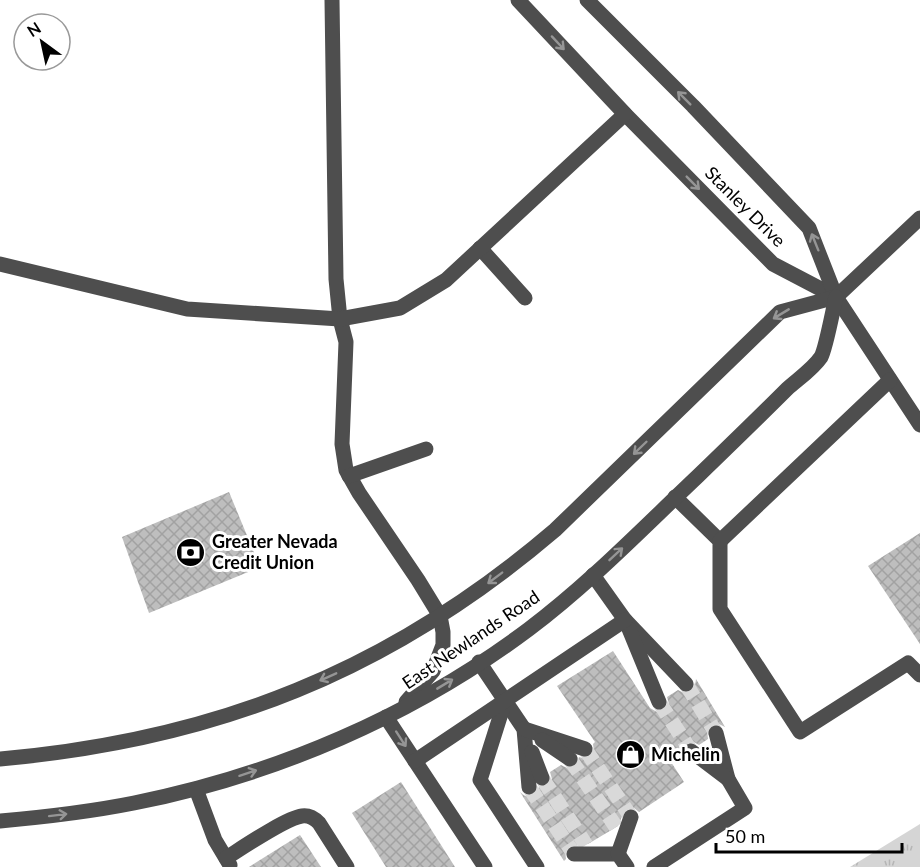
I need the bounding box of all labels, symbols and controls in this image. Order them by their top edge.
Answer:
north arrow [12,12,72,72]
text: N [23,18,44,40]
one-way arrow [550,35,564,50]
one-way arrow [677,91,692,106]
street label: Stanley Drive [701,162,790,251]
one-way arrow [686,176,701,191]
one-way arrow [809,233,820,252]
one-way arrow [773,308,790,320]
one-way arrow [633,441,648,455]
place label: Greater Nevada Credit Union [212,530,338,573]
bank icon: Greater Nevada Credit Union [175,536,207,568]
one-way arrow [609,547,624,561]
one-way arrow [488,572,504,585]
street label: East Newlands Road [398,585,543,693]
one-way arrow [319,672,337,683]
one-way arrow [436,678,453,690]
one-way arrow [395,730,407,747]
shop icon: Michelin [614,739,646,771]
place label: Michelin [651,743,720,765]
one-way arrow [238,767,257,778]
one-way arrow [48,809,68,820]
scale bar [716,816,902,854]
text: 50 m [725,825,765,847]

